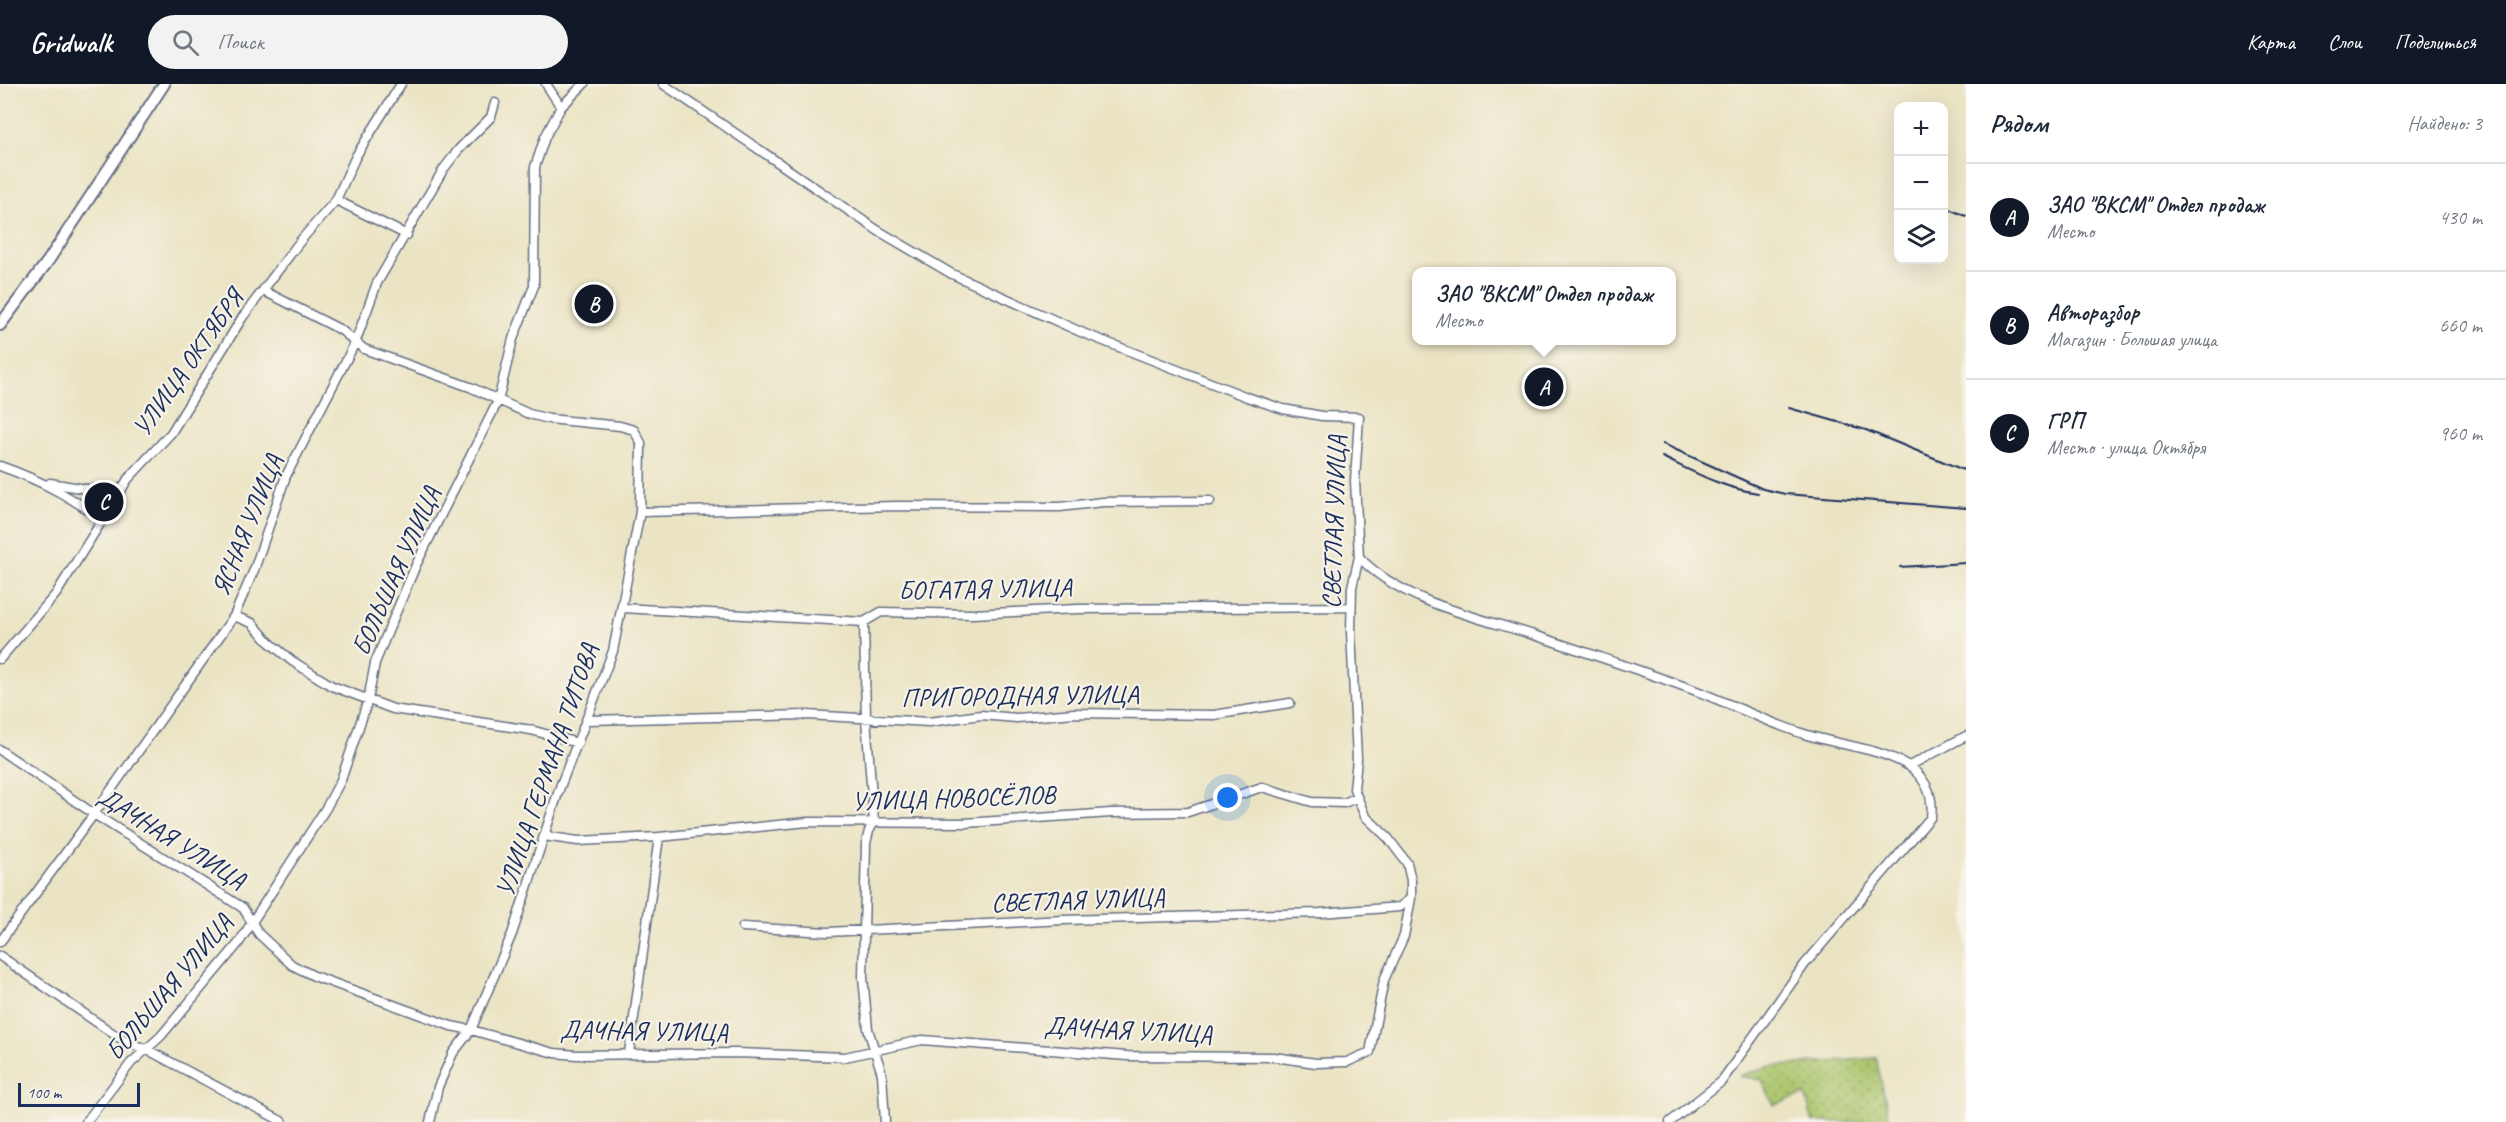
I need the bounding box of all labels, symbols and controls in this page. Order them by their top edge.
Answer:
search box [148,15,568,69]
text: Gridwalk [30,25,112,60]
icon: search [169,26,202,59]
text: Поиск [217,28,264,56]
text: Карта [2247,29,2295,55]
text: Слои [2328,29,2362,55]
text: Поделиться [2395,29,2476,55]
map controls [1894,102,1948,264]
button: + [1894,102,1948,156]
text: Рядом [1990,107,2048,140]
text: Найдено: 3 [2407,111,2482,136]
button: − [1894,156,1948,210]
text: ЗАО "ВКСМ" Отдел продаж [2047,191,2264,219]
text: A [2004,205,2015,230]
text: 430 m [2439,205,2482,230]
button: layers [1894,210,1948,264]
text: Место [2047,219,2094,244]
popup [1412,267,1676,345]
street label: УЛИЦА ОКТЯБРЯ [125,280,253,443]
text: ЗАО "ВКСМ" Отдел продаж [1435,280,1653,308]
pin: B [574,282,614,326]
text: Авторазбор [2047,299,2139,327]
text: Место [1435,308,1483,333]
text: B [2004,313,2015,338]
text: 660 m [2439,313,2482,338]
text: Магазин · Большая улица [2047,327,2217,352]
pin: A [1524,364,1564,410]
text: ГРП [2047,407,2084,435]
text: C [2005,421,2014,446]
text: 960 m [2439,421,2482,446]
street label: СВЕТЛАЯ УЛИЦА [1314,434,1354,609]
text: Место · улица Октября [2047,435,2205,460]
street label: ЯСНАЯ УЛИЦА [204,449,291,600]
pin: C [84,480,124,524]
street label: БОЛЬШАЯ УЛИЦА [344,481,448,660]
street label: БОГАТАЯ УЛИЦА [898,571,1074,607]
street label: УЛИЦА ГЕРМАНА ТИТОВА [488,638,606,901]
street label: ПРИГОРОДНАЯ УЛИЦА [901,677,1140,715]
street label: УЛИЦА НОВОСЁЛОВ [851,778,1058,818]
street label: ДАЧНАЯ УЛИЦА [92,779,253,897]
your location [1213,783,1242,812]
street label: СВЕТЛАЯ УЛИЦА [991,880,1166,920]
street label: БОЛЬШАЯ УЛИЦА [98,906,240,1067]
street label: ДАЧНАЯ УЛИЦА [1043,1009,1214,1051]
street label: ДАЧНАЯ УЛИЦА [560,1013,729,1049]
scale bar [18,1080,140,1108]
text: 100 m [27,1083,61,1103]

